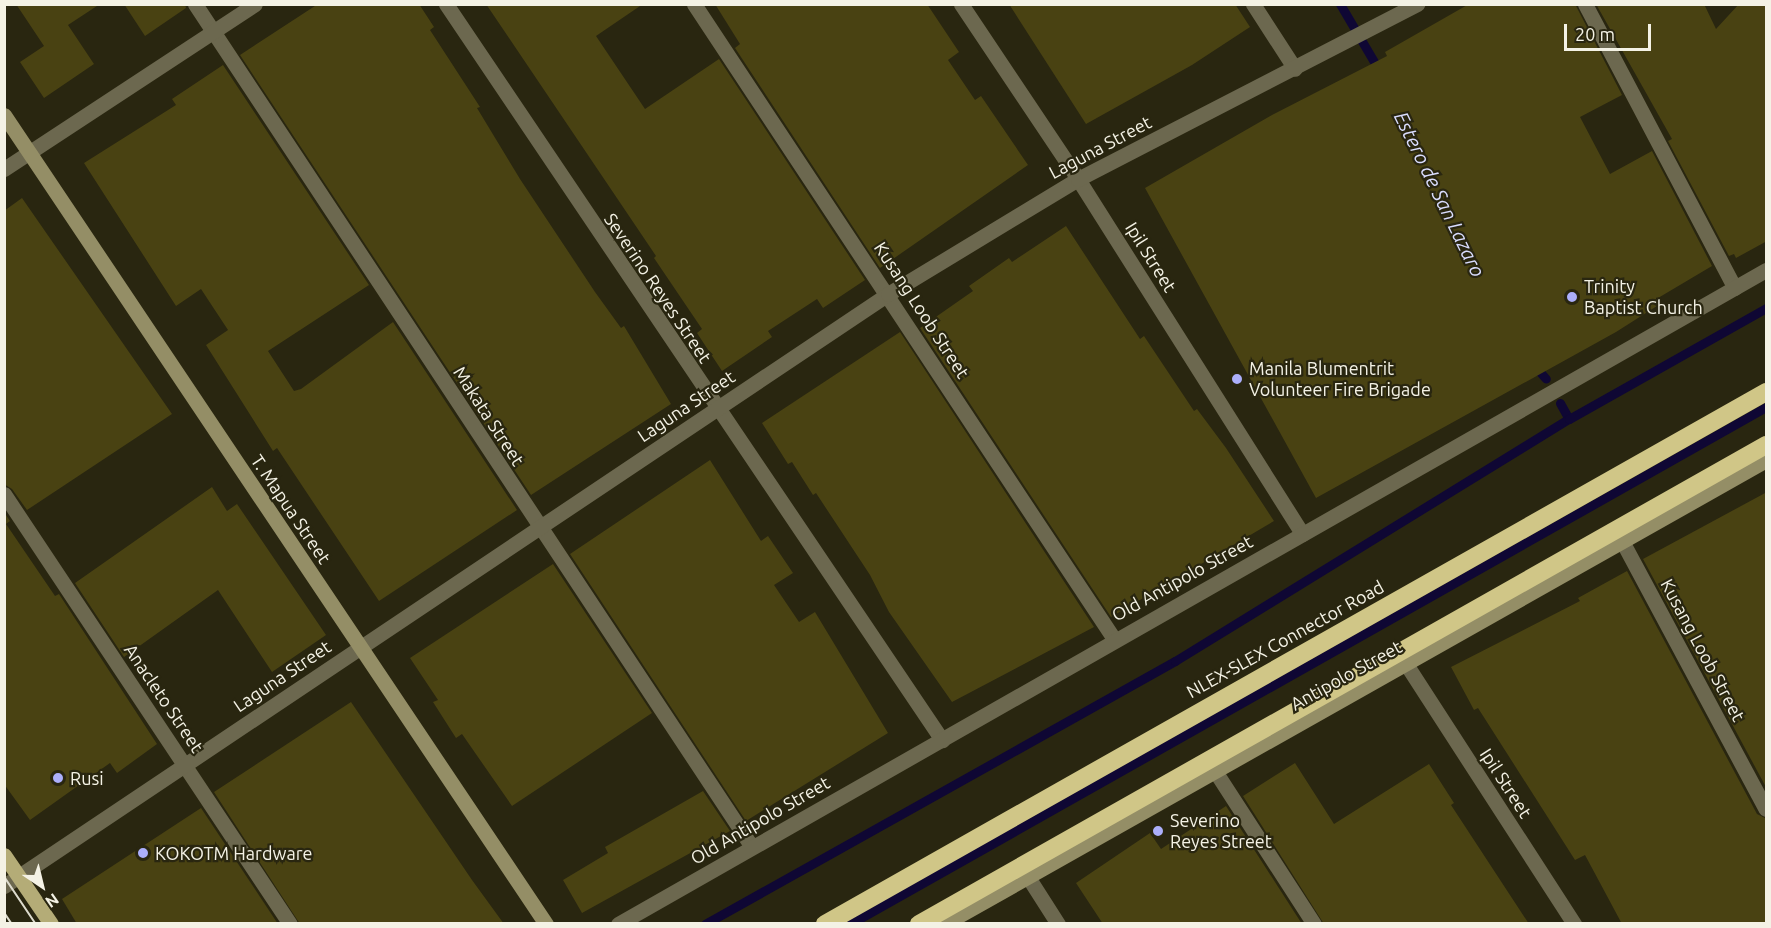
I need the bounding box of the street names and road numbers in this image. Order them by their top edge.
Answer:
street label: Laguna Street [1045,111,1155,183]
street label: Severino Reyes Street [600,209,716,367]
street label: Ipil Street [1121,218,1181,296]
street label: Kusang Loob Street [870,238,974,382]
street label: Makata Street [449,362,529,470]
street label: Laguna Street [633,365,739,447]
street label: T. Mapua Street [247,450,335,568]
street label: Old Antipolo Street [1108,530,1256,626]
street label: Kusang Loob Street [1656,575,1750,725]
street label: NLEX-SLEX Connector Road [1182,576,1388,702]
street label: Laguna Street [229,635,335,717]
street label: Antipolo Street [1286,635,1406,715]
street label: Anacleto Street [120,640,208,756]
street label: Ipil Street [1476,744,1536,822]
street label: Old Antipolo Street [686,771,834,869]

